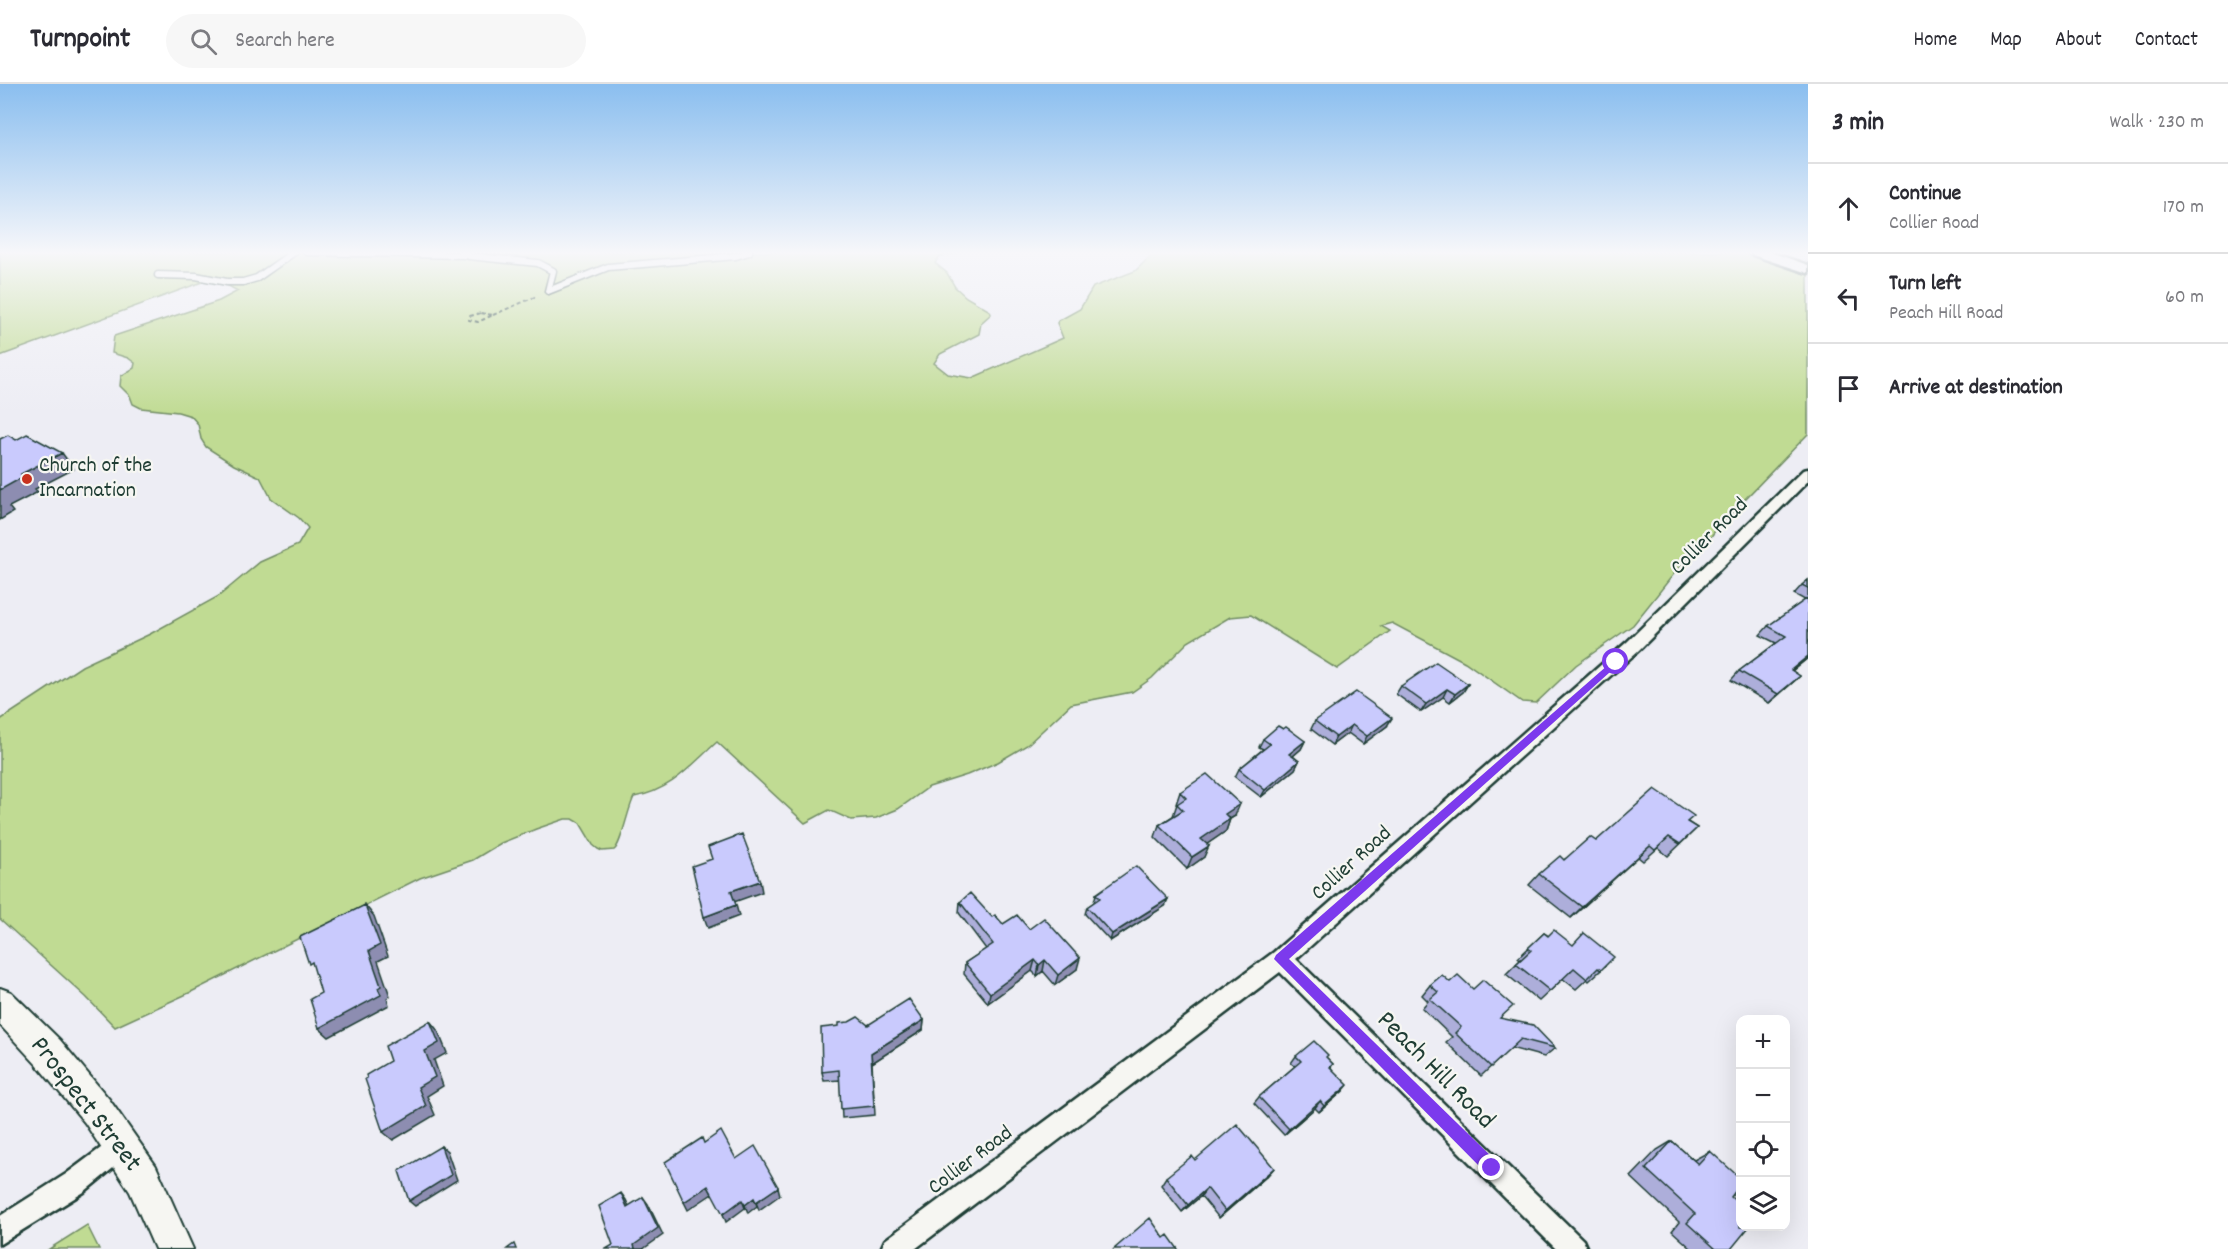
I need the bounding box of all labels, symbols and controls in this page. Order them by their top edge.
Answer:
search box [166,14,586,68]
text: Turnpoint [30,21,130,61]
icon: search [187,25,220,58]
text: Search here [235,26,335,57]
text: Home [1913,26,1957,56]
text: Map [1990,26,2022,56]
text: About [2055,26,2102,56]
text: Contact [2135,26,2198,56]
text: 3 min [1832,105,1884,142]
text: Walk · 230 m [2110,109,2204,137]
text: Continue [1889,179,1961,210]
icon: ahead [1832,192,1865,225]
text: 170 m [2163,194,2204,222]
text: Collier Road [1889,210,1979,238]
text: Turn left [1889,269,1961,300]
icon: left [1832,282,1865,315]
text: 60 m [2165,284,2204,312]
text: Peach Hill Road [1889,300,2003,328]
icon: arrive [1832,372,1865,405]
text: Arrive at destination [1889,373,2063,404]
place label: Church of the Incarnation [39,451,152,507]
marker: Church of the Incarnation [20,472,34,486]
street label: Collier Road [1664,491,1756,583]
route start [1602,648,1628,674]
street label: Collier Road [1305,819,1399,909]
street label: Peach Hill Road [1367,1003,1503,1139]
map controls [1736,1015,1790,1231]
button: + [1736,1015,1790,1069]
street label: Prospect Street [20,1029,150,1181]
button: − [1736,1069,1790,1123]
street label: Collier Road [922,1119,1020,1203]
button: locate [1736,1123,1790,1177]
route end [1478,1154,1504,1180]
button: layers [1736,1177,1790,1231]

